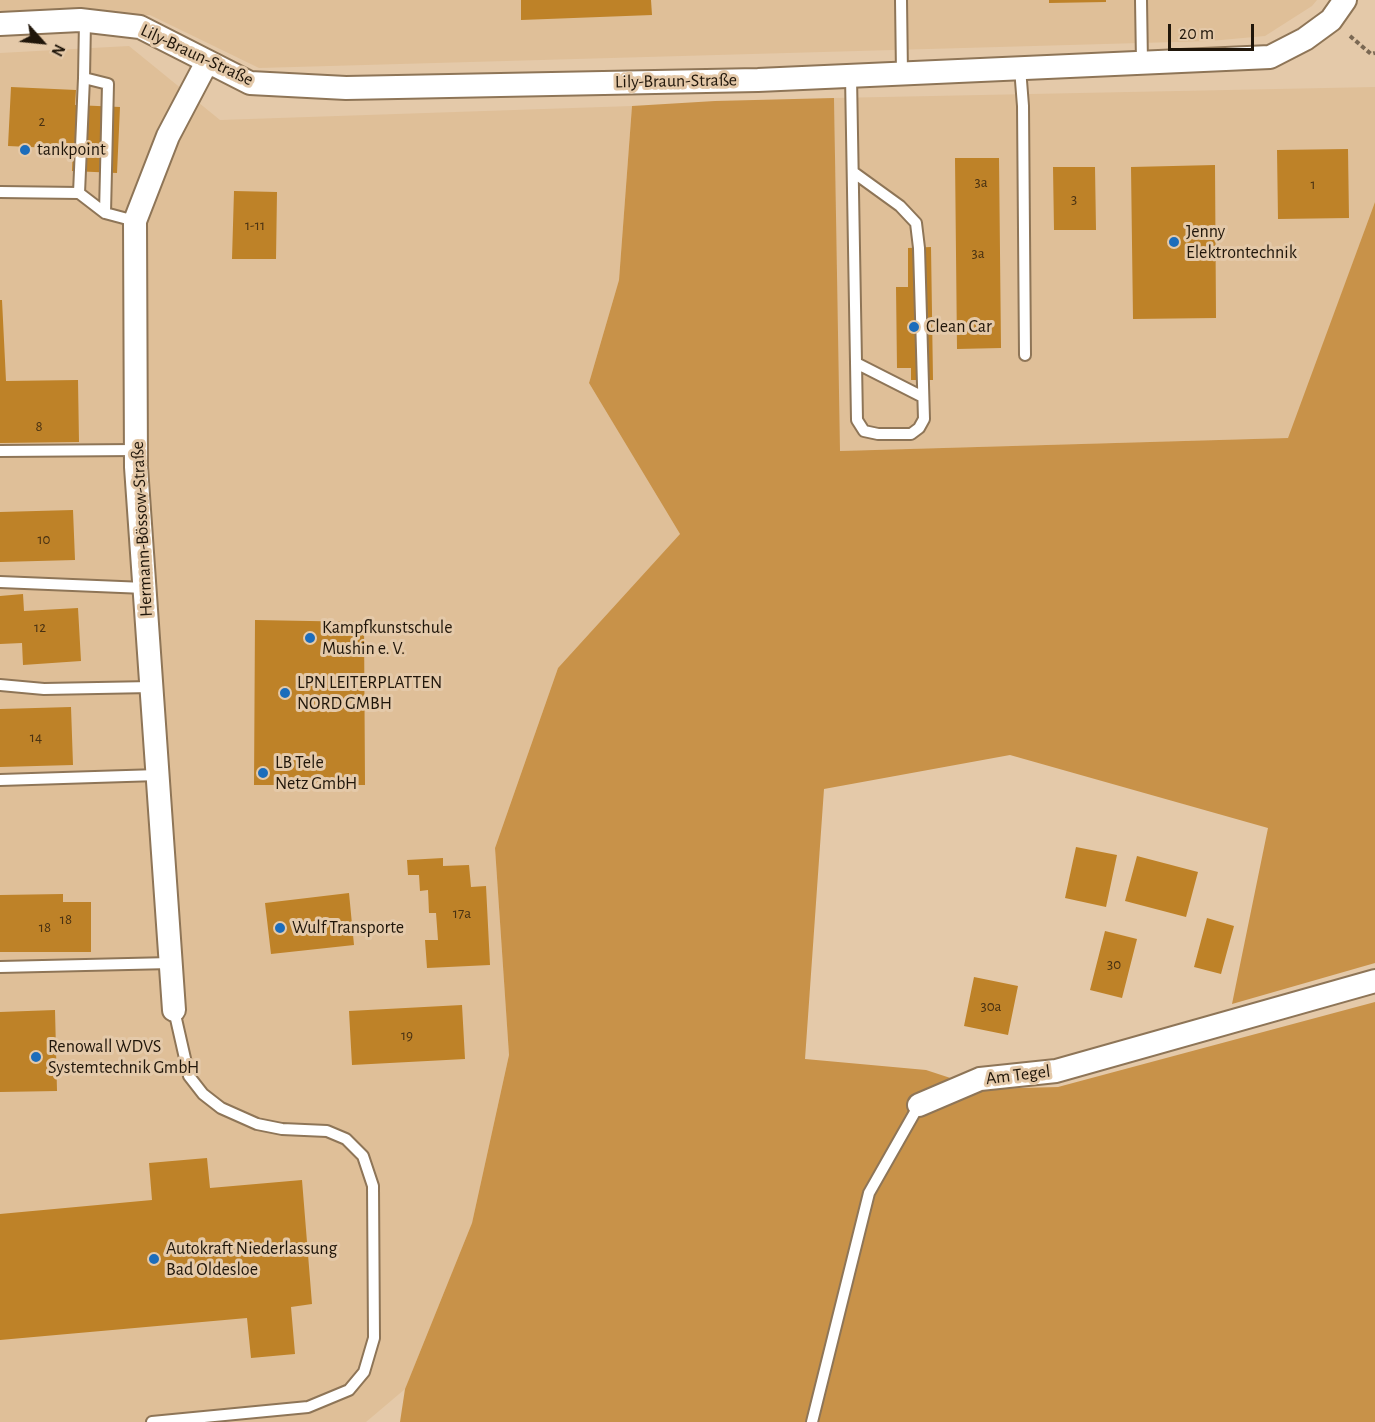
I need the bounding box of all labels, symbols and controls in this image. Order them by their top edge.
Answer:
north arrow [12,12,72,72]
scale bar [1171,12,1256,50]
street label: Lily-Braun-Straße [137,19,257,91]
text: 20 m [1179,25,1214,43]
text: N [48,42,68,59]
street label: Lily-Braun-Straße [615,69,737,93]
house number: 2 [39,112,45,130]
place label: tankpoint [37,139,106,161]
marker: tankpoint [18,143,32,157]
house number: 3a [974,173,988,191]
house number: 1 [1310,175,1316,193]
house number: 3 [1071,190,1077,208]
house number: 1-11 [245,216,265,234]
place label: Jenny Elektrontechnik [1186,221,1297,264]
marker: Jenny Elektrontechnik [1167,235,1181,249]
house number: 3a [971,244,985,262]
place label: Clean Car [926,316,992,338]
marker: Clean Car [907,320,921,334]
house number: 8 [35,417,43,435]
street label: Hermann-Bössow-Straße [127,441,157,617]
house number: 10 [37,530,51,548]
place label: Kampfkunstschule Mushin e. V. [322,617,453,660]
house number: 12 [34,618,46,636]
marker: Kampfkunstschule Mushin e. V. [303,631,317,645]
place label: LPN LEITERPLATTEN NORD GMBH [297,672,442,714]
marker: LPN LEITERPLATTEN NORD GMBH [278,686,292,700]
house number: 14 [30,728,42,746]
place label: LB Tele Netz GmbH [275,752,357,795]
marker: LB Tele Netz GmbH [256,766,270,780]
house number: 17a [453,904,471,922]
house number: 18 [60,910,72,928]
place label: Wulf Transporte [292,917,404,939]
house number: 18 [39,918,51,936]
marker: Wulf Transporte [273,921,287,935]
house number: 30 [1107,955,1121,973]
house number: 30a [980,997,1002,1015]
house number: 19 [401,1026,413,1044]
place label: Renowall WDVS Systemtechnik GmbH [48,1036,199,1078]
marker: Renowall WDVS Systemtechnik GmbH [29,1050,43,1064]
street label: Am Tegel [984,1060,1052,1090]
place label: Autokraft Niederlassung Bad Oldesloe [166,1238,337,1280]
marker: Autokraft Niederlassung Bad Oldesloe [147,1252,161,1266]

